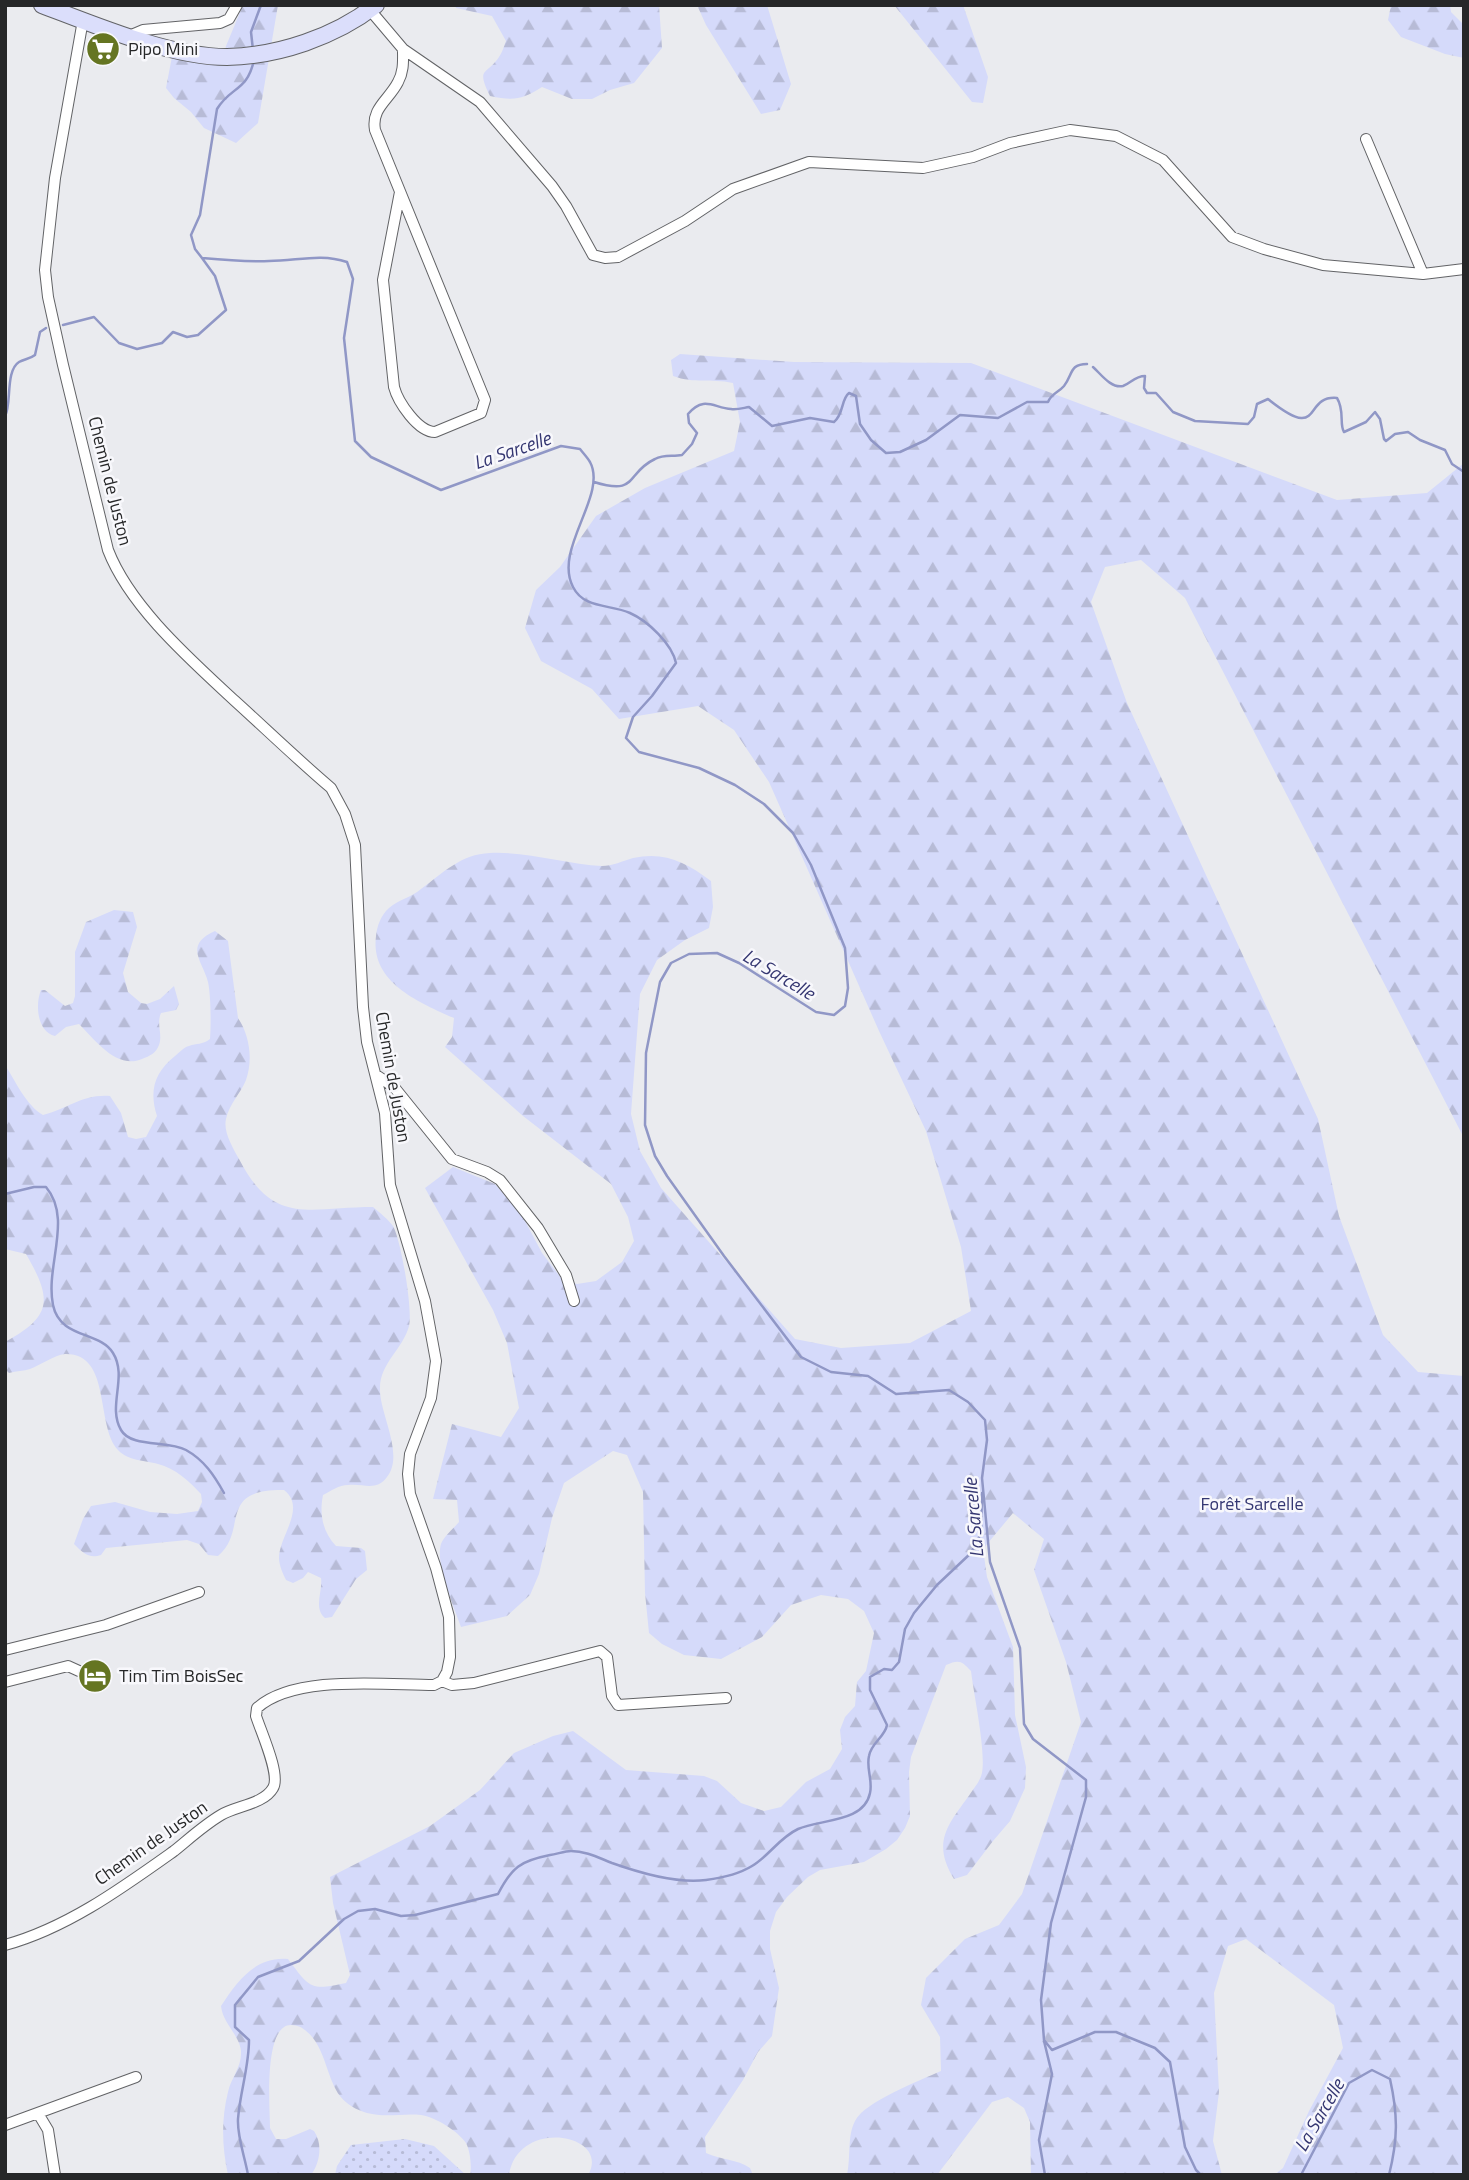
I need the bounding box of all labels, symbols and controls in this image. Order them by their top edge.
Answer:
supermarket icon: Pipo Mini [84,30,122,68]
place label: Pipo Mini [128,35,198,62]
street label: Chemin de Juston [81,413,140,548]
water label: La Sarcelle [469,422,555,476]
water label: La Sarcelle [738,941,822,1007]
street label: Chemin de Juston [369,1009,418,1144]
water label: La Sarcelle [954,1476,990,1559]
park label: Forêt Sarcelle [1200,1490,1304,1517]
hotel icon: Tim Tim BoisSec [76,1657,114,1695]
place label: Tim Tim BoisSec [119,1662,244,1689]
street label: Chemin de Juston [89,1794,213,1892]
water label: La Sarcelle [1286,2072,1352,2157]

